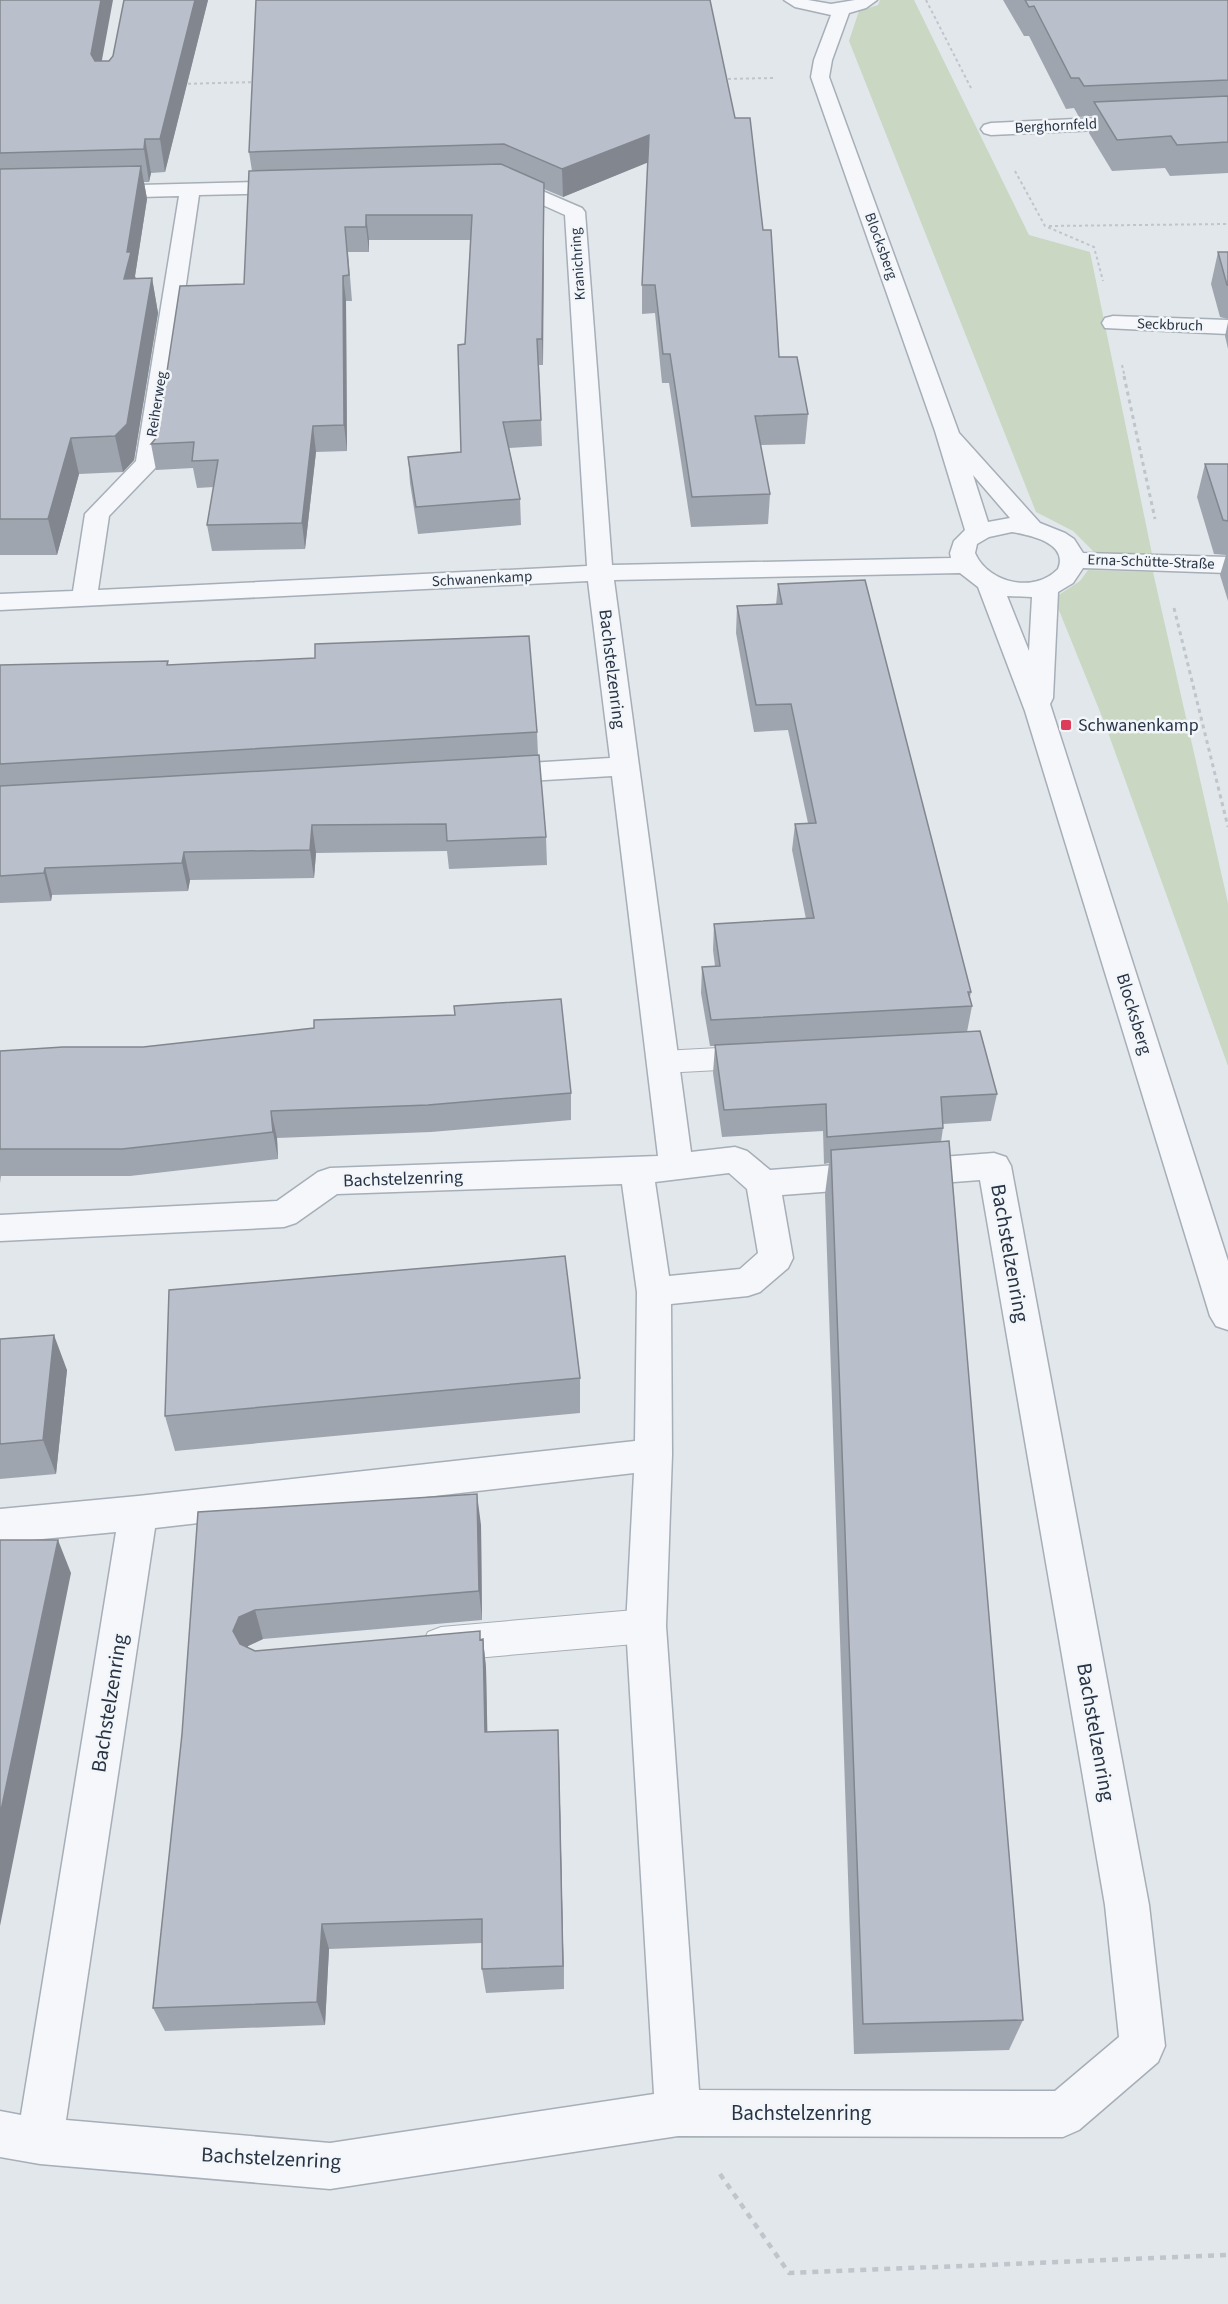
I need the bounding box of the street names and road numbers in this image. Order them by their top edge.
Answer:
street label: Berghornfeld [1014,113,1098,139]
street label: Blocksberg [859,210,903,283]
street label: Kranichring [565,227,591,301]
street label: Seckbruch [1136,313,1204,337]
street label: Reiherweg [141,369,173,438]
street label: Erna-Schütte-Straße [1087,549,1215,575]
street label: Schwanenkamp [431,566,533,592]
street label: Bachstelzenring [592,608,632,730]
street label: Blocksberg [1110,970,1158,1058]
street label: Bachstelzenring [343,1164,463,1194]
street label: Bachstelzenring [983,1181,1037,1325]
street label: Bachstelzenring [83,1631,135,1775]
street label: Bachstelzenring [1069,1660,1123,1804]
street label: Bachstelzenring [731,2098,871,2128]
street label: Bachstelzenring [200,2139,342,2177]

